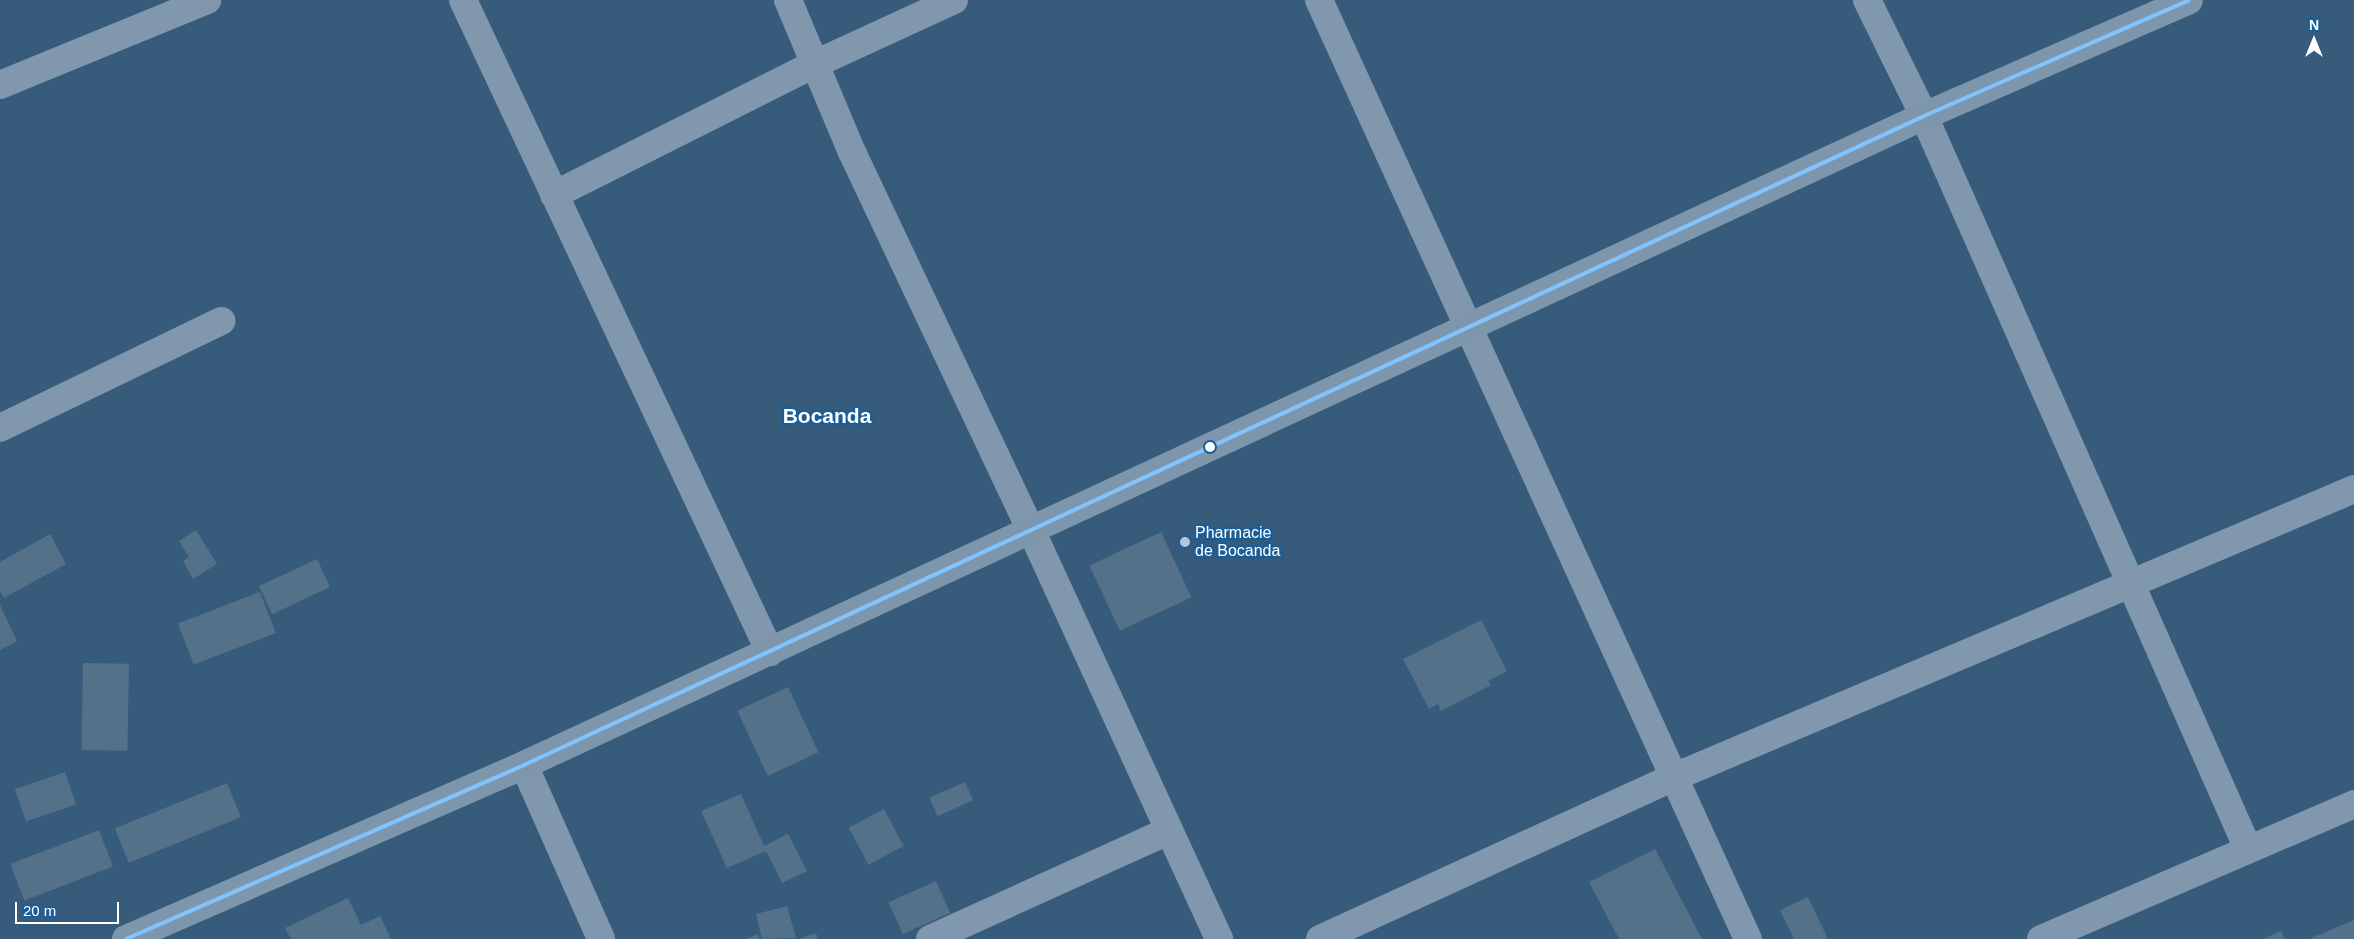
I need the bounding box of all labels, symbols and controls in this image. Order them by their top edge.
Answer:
north arrow [2289,15,2339,65]
text: N [2309,17,2319,33]
district label: Bocanda [783,403,871,429]
unlabelled marker [1205,442,1215,452]
place label: Pharmacie de Bocanda [1195,523,1280,561]
marker: Pharmacie de Bocanda [1179,536,1191,548]
scale bar [18,892,121,924]
text: 20 m [23,902,56,919]

